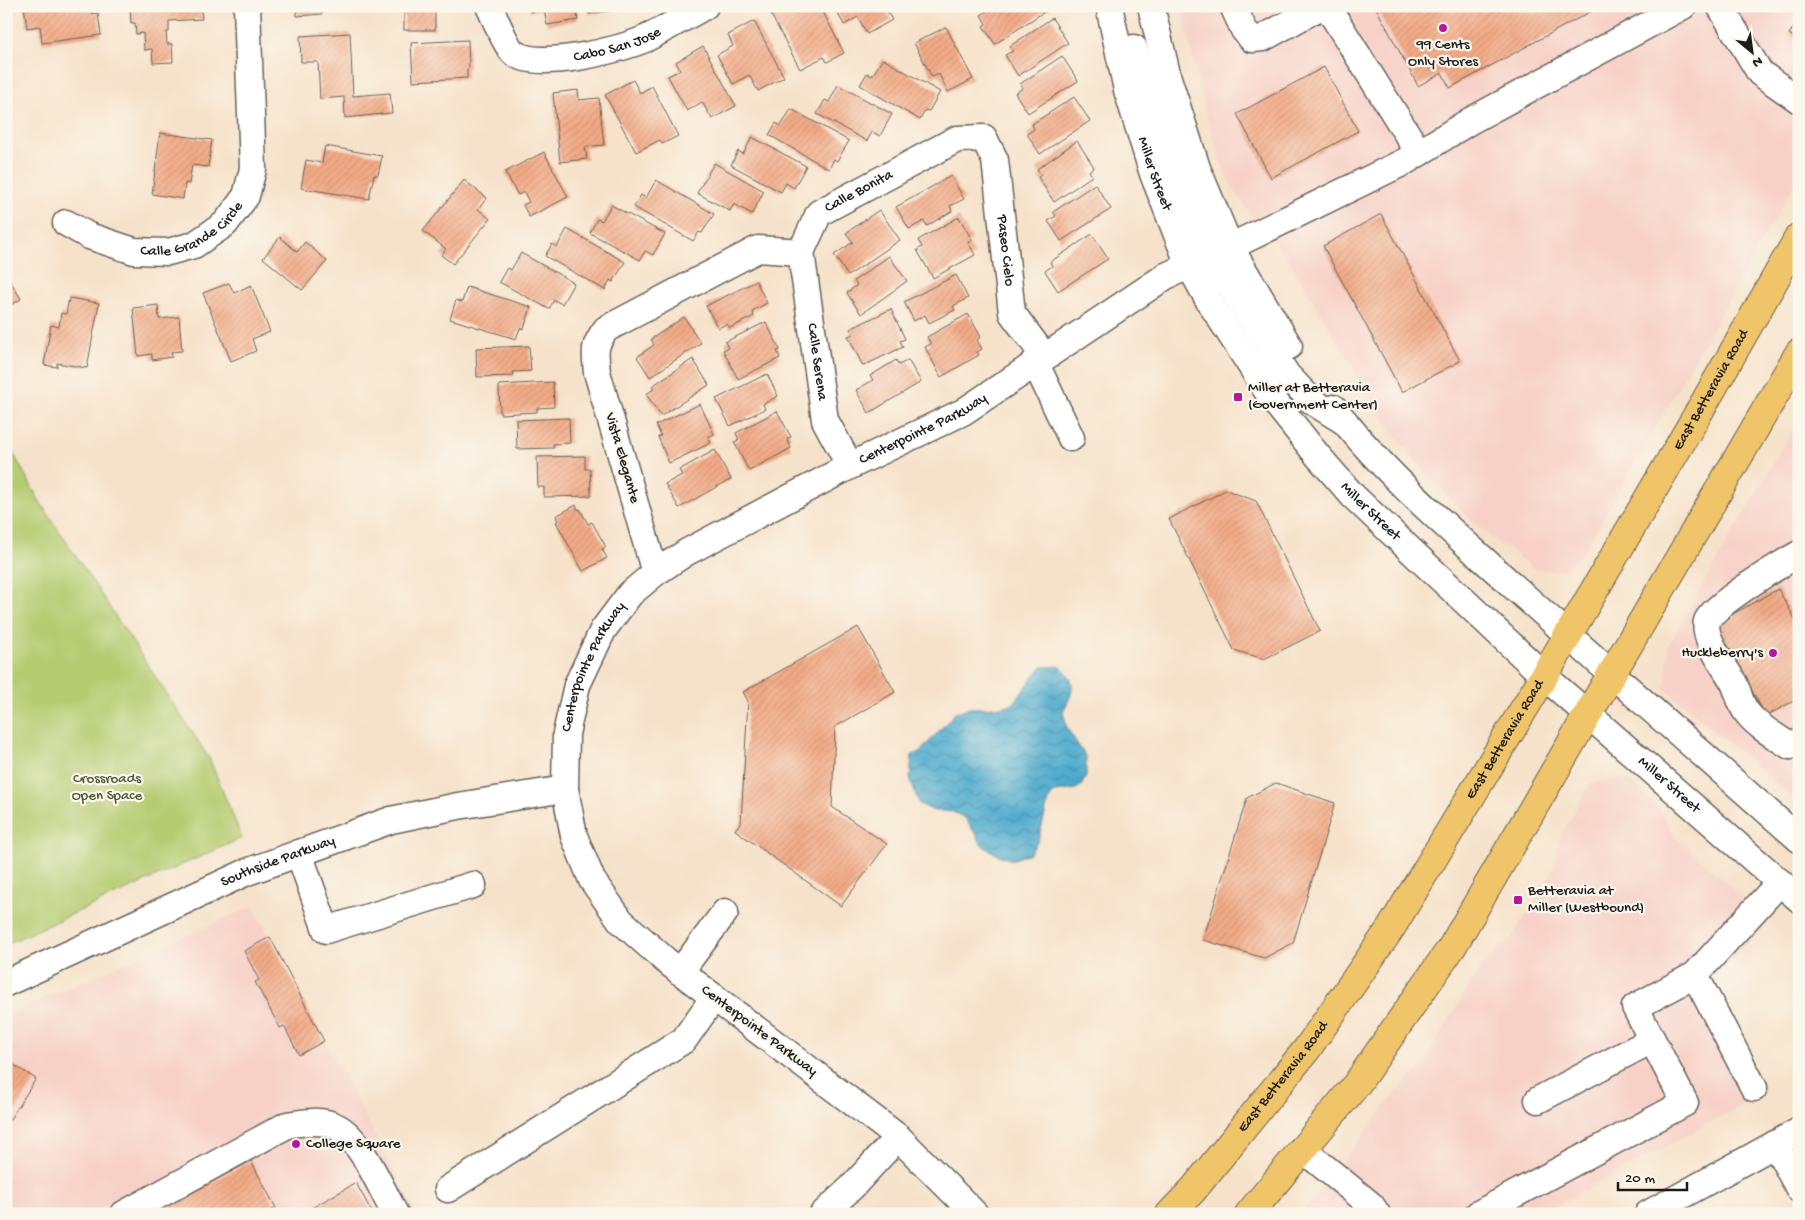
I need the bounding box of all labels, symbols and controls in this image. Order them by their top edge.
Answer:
marker: 99 Cents Only Stores [1437,22,1449,34]
street label: Cabo San Jose [572,23,664,67]
north arrow [1728,28,1778,78]
place label: 99 Cents Only Stores [1408,36,1478,71]
text: N [1749,52,1765,71]
street label: Miller Street [1133,135,1176,215]
street label: Calle Bonita [822,166,897,217]
street label: Calle Grande Circle [140,198,248,261]
street label: Paseo Cielo [992,213,1018,287]
street label: Calle Serena [802,322,831,402]
street label: East Betteravia Road [1669,325,1754,454]
place label: Miller at Betteravia (Government Center) [1248,379,1378,414]
street label: Centerpointe Parkway [856,389,991,469]
marker: Miller at Betteravia (Government Center) [1232,391,1244,403]
street label: Vista Elegante [600,410,644,506]
street label: Miller Street [1336,479,1405,546]
street label: Centerpointe Parkway [558,598,630,734]
place label: Huckleberry's [1682,644,1763,662]
marker: Huckleberry's [1767,647,1779,659]
street label: East Betteravia Road [1462,676,1549,803]
street label: Miller Street [1634,753,1705,818]
park label: Crossroads Open Space [72,770,142,805]
street label: Southside Parkway [218,832,338,892]
place label: Betteravia at Miller (Westbound) [1527,882,1644,917]
marker: Betteravia at Miller (Westbound) [1512,894,1524,906]
street label: Centerpointe Parkway [697,981,821,1081]
street label: East Betteravia Road [1234,1017,1333,1136]
place label: College Square [306,1135,401,1153]
marker: College Square [290,1138,302,1150]
scale bar [1618,1160,1686,1192]
text: 20 m [1625,1170,1655,1188]

